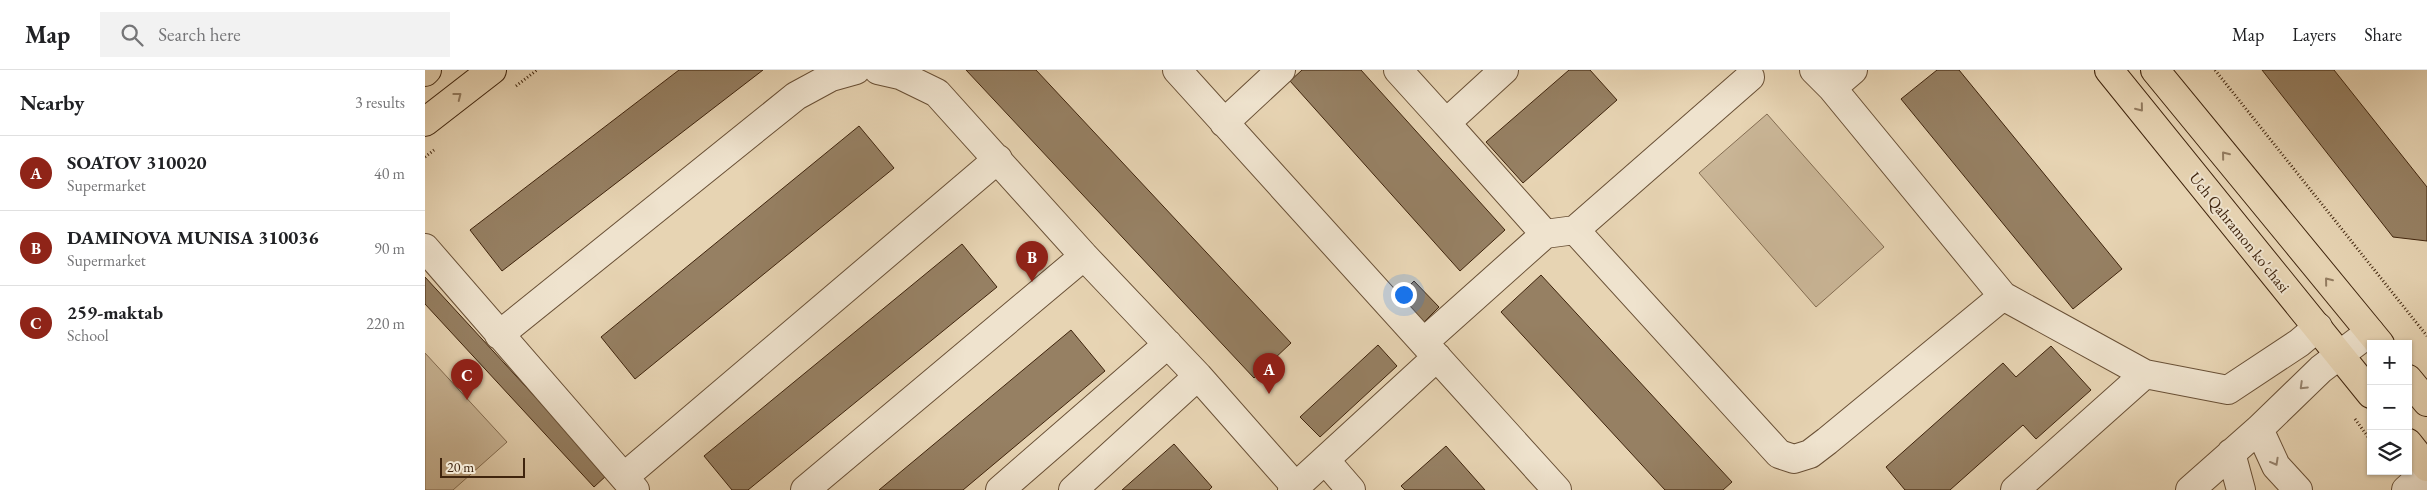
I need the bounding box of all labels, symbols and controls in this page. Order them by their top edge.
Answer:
search box [100,12,450,57]
text: Map [25,19,70,50]
icon: search [118,21,146,49]
text: Search here [158,22,241,47]
text: Map [2232,23,2264,46]
text: Layers [2292,23,2336,46]
text: Share [2364,23,2402,46]
text: Nearby [20,89,84,116]
text: 3 results [355,92,405,113]
one-way arrow [452,93,462,102]
one-way arrow [2134,102,2142,111]
text: SOATOV 310020 [67,150,207,175]
one-way arrow [2222,152,2231,161]
text: A [30,163,42,184]
text: 40 m [374,163,405,184]
street label: Uch Qahramon ko'chasi [2185,168,2295,297]
text: Supermarket [67,175,146,196]
text: DAMINOVA MUNISA 310036 [67,225,318,250]
text: B [31,238,41,259]
text: 90 m [374,238,405,259]
pin: B [1016,241,1048,282]
text: Supermarket [67,250,146,271]
one-way arrow [2324,277,2333,286]
your location [1391,282,1417,308]
text: 259-maktab [67,300,163,325]
text: C [30,313,42,334]
text: 220 m [366,313,405,334]
text: School [67,325,109,346]
map controls [2367,340,2412,475]
button: + [2367,340,2412,385]
pin: A [1253,353,1285,394]
pin: C [451,359,483,400]
one-way arrow [2300,381,2309,390]
button: − [2367,385,2412,430]
button: layers [2367,430,2412,475]
scale bar [440,455,525,478]
one-way arrow [2269,456,2279,465]
text: 20 m [447,458,474,476]

